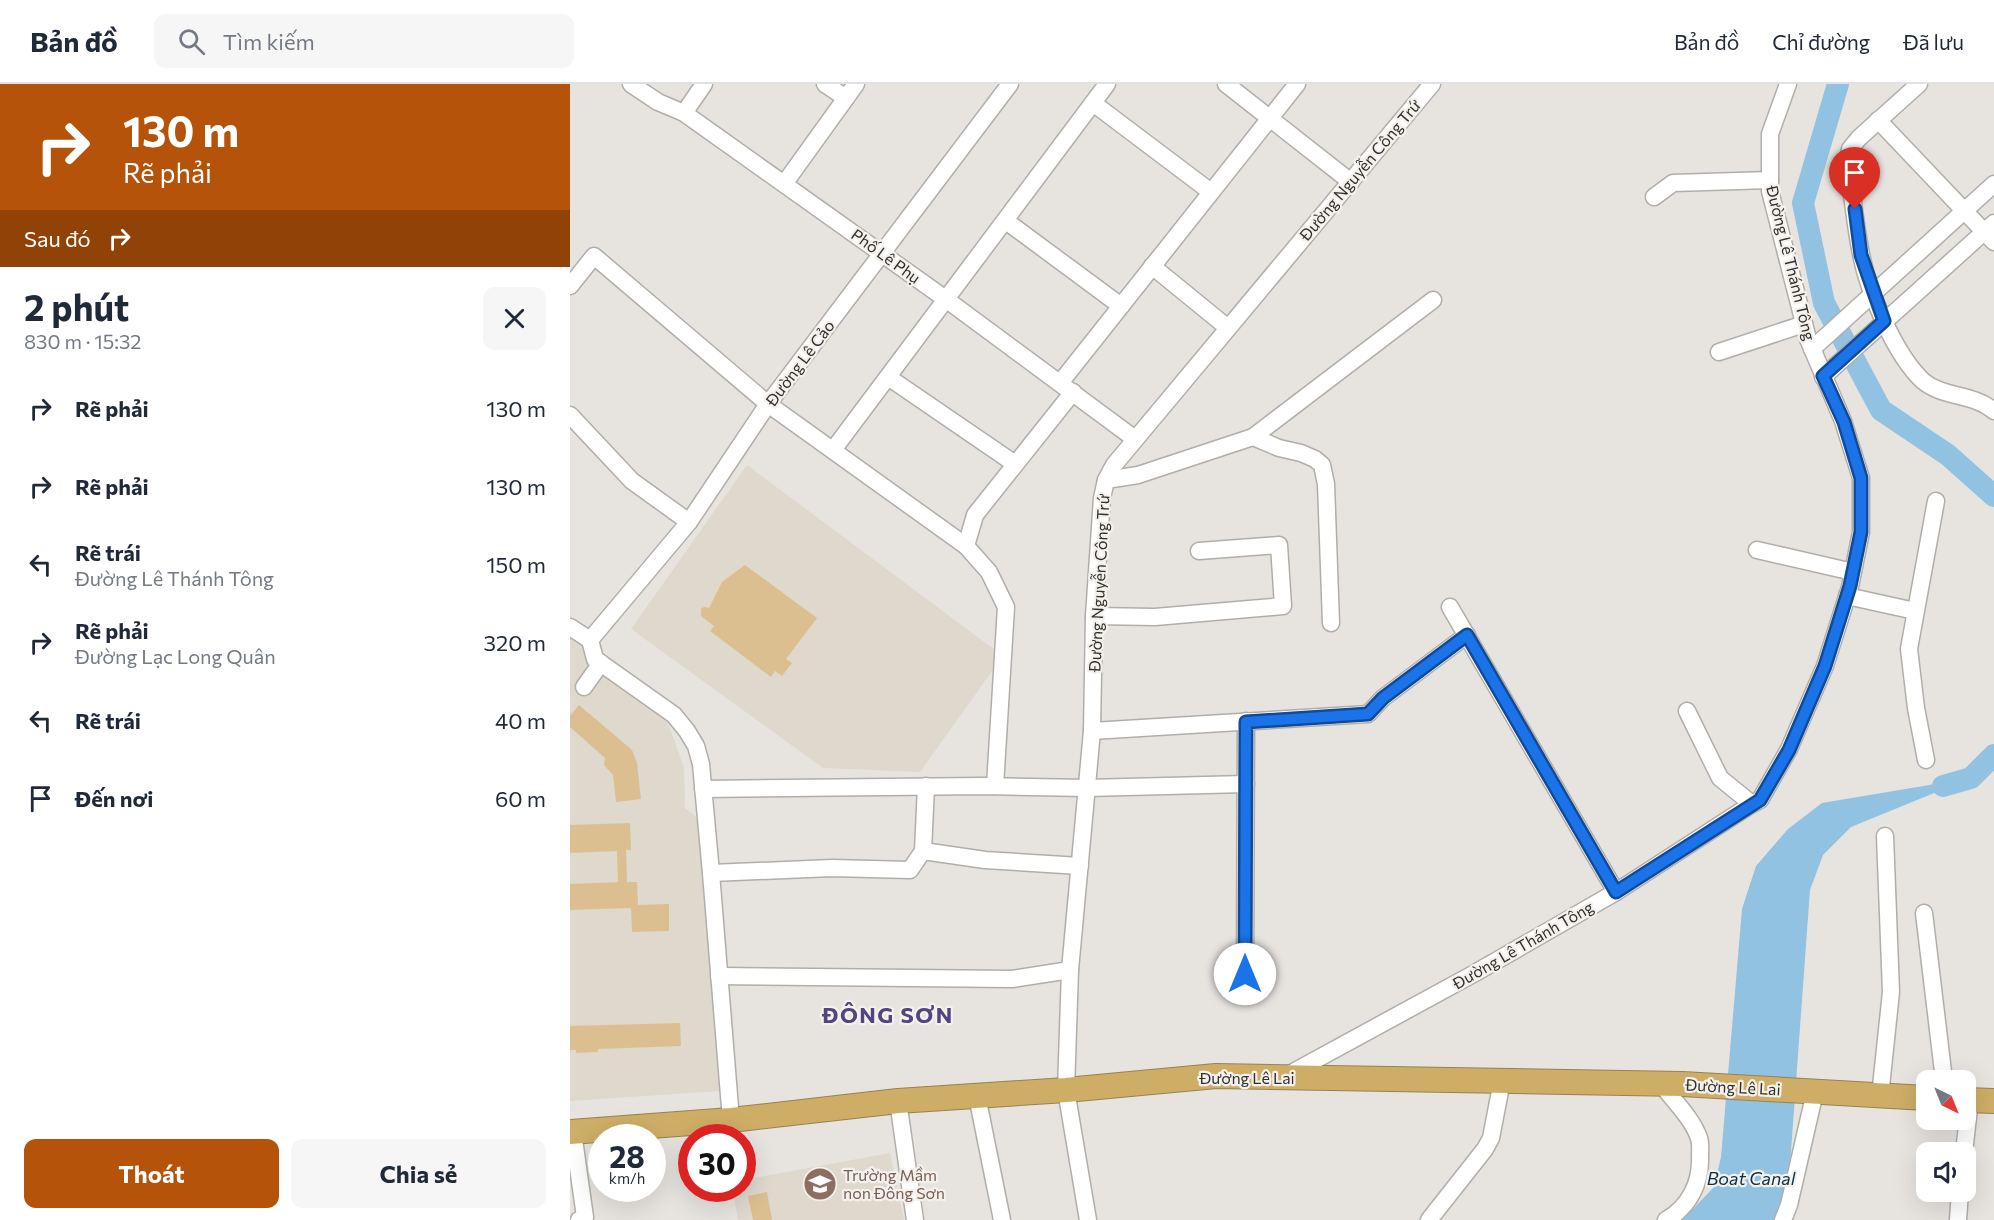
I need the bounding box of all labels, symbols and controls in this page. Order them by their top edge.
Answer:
search box [154,14,574,68]
text: Bản đồ [30,24,118,58]
icon: search [175,25,208,58]
text: Tìm kiếm [223,28,315,55]
text: Bản đồ [1674,29,1739,54]
text: Chỉ đường [1772,29,1870,54]
text: Đã lưu [1903,29,1964,54]
street label: Đường Nguyễn Công Trứ [1294,95,1425,245]
text: 130 m [123,104,239,156]
icon: right [24,108,102,186]
pin [1829,147,1880,209]
text: Rẽ phải [123,156,212,189]
icon: arrive [1838,156,1871,189]
street label: Đường Lê Thánh Tông [1763,182,1820,343]
icon: right [103,222,136,255]
street label: Phố Lê Phụ [848,224,924,287]
text: Sau đó [24,225,91,252]
text: 2 phút [24,284,129,328]
button: close [483,287,546,350]
street label: Đường Lê Cảo [761,316,838,410]
text: 830 m · 15:32 [24,329,141,353]
icon: right [24,392,57,425]
text: Rẽ phải [75,395,149,422]
text: 130 m [486,395,546,422]
icon: right [24,470,57,503]
text: Rẽ phải [75,473,149,500]
text: 130 m [486,473,546,500]
street label: Đường Nguyễn Công Trứ [1084,493,1113,673]
text: Rẽ trái [75,539,141,566]
icon: left [24,548,57,581]
text: 150 m [486,551,546,578]
text: Đường Lê Thánh Tông [75,566,274,590]
text: Rẽ phải [75,617,149,644]
icon: right [24,626,57,659]
text: 320 m [484,629,546,656]
text: Đường Lạc Long Quân [75,644,276,668]
icon: left [24,704,57,737]
text: Rẽ trái [75,707,141,734]
text: 40 m [495,707,546,734]
icon: arrive [24,782,57,815]
text: Đến nơi [75,785,153,812]
text: 60 m [495,785,546,812]
street label: Đường Lê Thánh Tông [1448,896,1597,993]
position arrow [1213,942,1277,1006]
district label: ĐÔNG SƠN [821,1001,954,1028]
street label: Đường Lê Lai [1198,1068,1295,1087]
north arrow [1916,1070,1976,1130]
map controls [1916,1070,1976,1202]
street label: Đường Lê Lai [1684,1074,1781,1098]
speed limit sign: 30 [678,1124,756,1202]
text: 28 [609,1137,645,1174]
button: Thoát [24,1139,279,1208]
button: Chia sẻ [291,1139,546,1208]
button: sound [1916,1142,1976,1202]
place label: Trường Mầm non Đông Sơn [843,1165,945,1202]
school or university icon: Trường Mầm non Đông Sơn [802,1166,838,1202]
water label: Boat Canal [1707,1167,1796,1189]
text: km/h [609,1169,645,1187]

